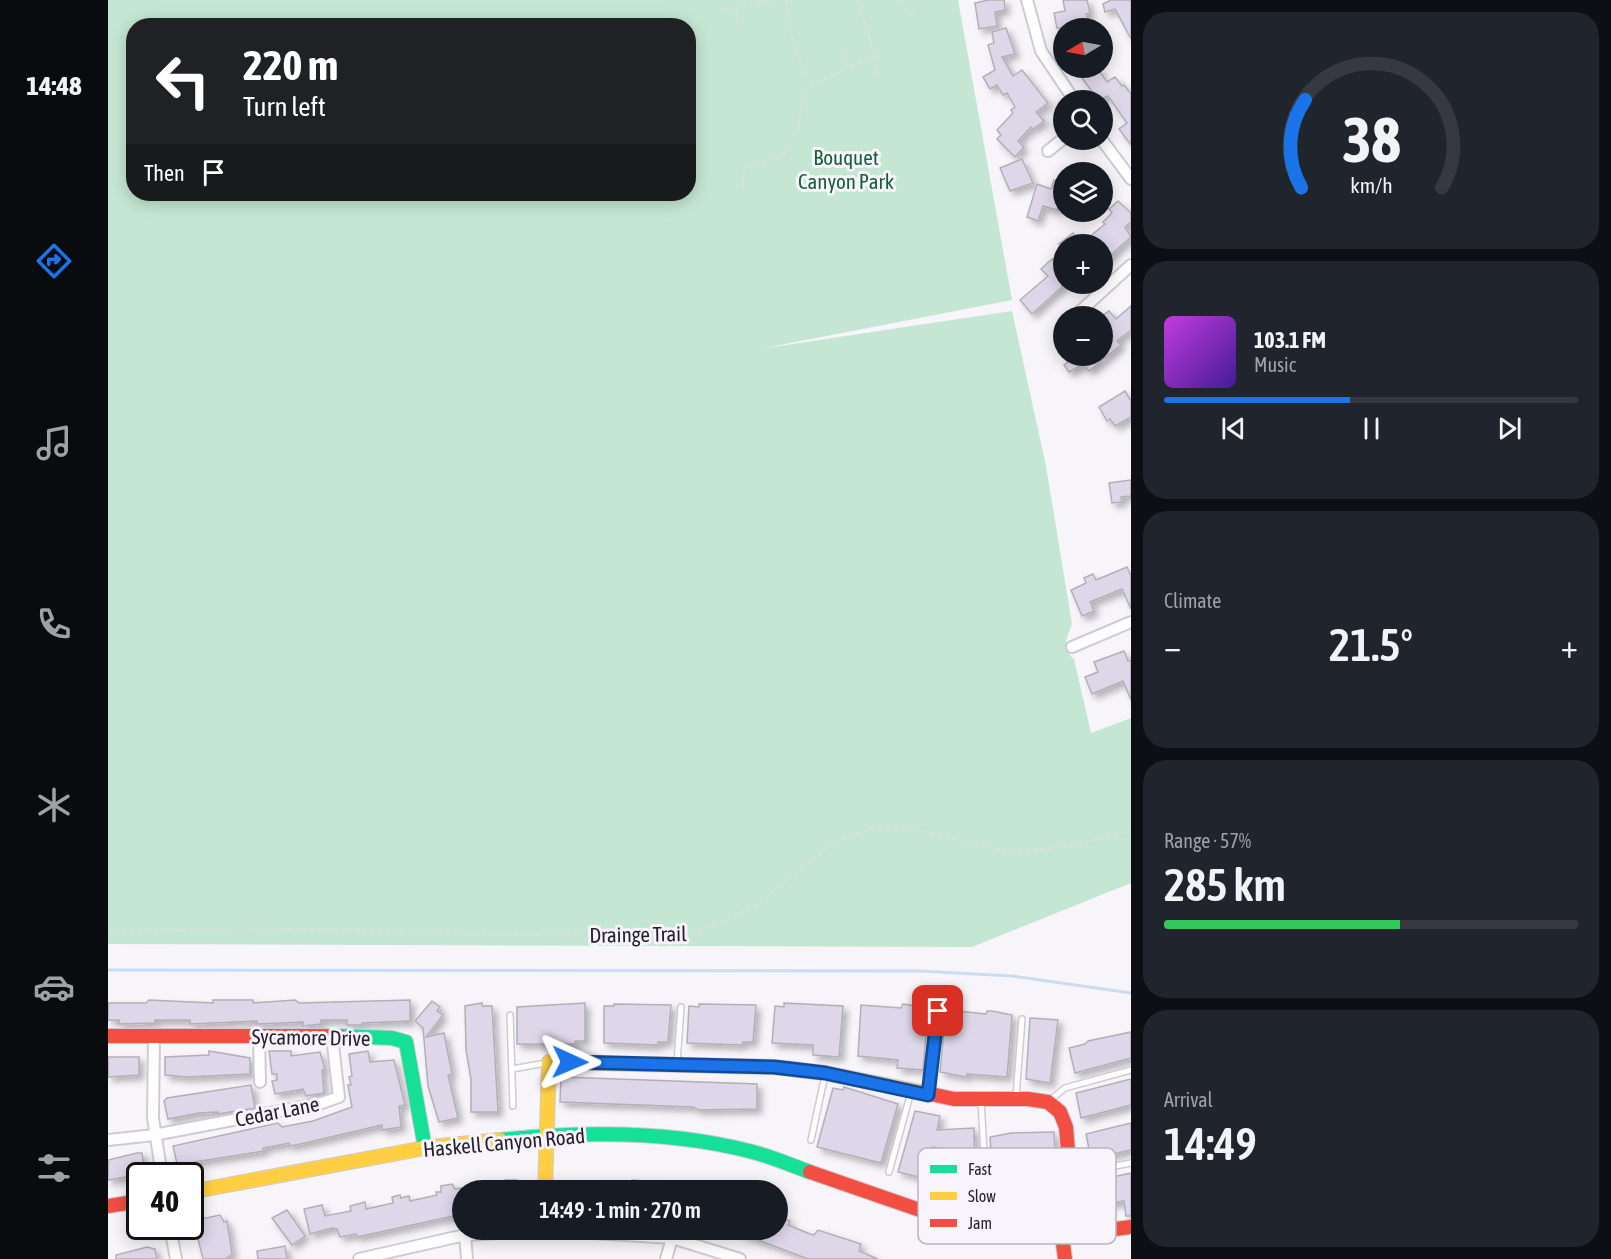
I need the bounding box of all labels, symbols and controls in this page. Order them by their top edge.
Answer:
north arrow [1053,18,1113,78]
map controls [1053,18,1113,366]
text: 220 m [243,41,338,89]
icon: left [144,42,222,120]
text: 14:48 [26,70,82,101]
button: search [1053,90,1113,150]
text: Turn left [243,91,326,122]
text: 38 [1342,104,1400,175]
park label: Bouquet Canyon Park [798,145,894,193]
icon: arrive [197,156,230,189]
text: Then [144,160,185,186]
button: layers [1053,162,1113,222]
text: km/h [1350,173,1392,198]
button: + [1053,234,1113,294]
icon: directions [33,240,75,282]
button: − [1053,306,1113,366]
text: 103.1 FM [1254,327,1326,353]
text: Music [1254,353,1296,376]
icon: previous [1217,412,1250,445]
icon: pause [1355,412,1388,445]
icon: next [1493,412,1526,445]
icon: music [33,422,75,464]
text: Climate [1164,589,1221,612]
icon: phone [33,603,75,645]
text: 21.5° [1329,619,1413,671]
text: − [1164,627,1181,665]
text: + [1561,627,1578,665]
icon: climate [33,784,75,826]
text: Range · 57% [1164,829,1251,852]
text: 285 km [1164,859,1286,911]
street label: Drainge Trail [589,921,687,947]
icon: car [33,966,75,1008]
pin [912,985,963,1036]
icon: arrive [921,994,954,1027]
street label: Sycamore Drive [251,1024,371,1050]
position arrow [538,1030,602,1094]
text: Arrival [1164,1088,1213,1111]
street label: Cedar Lane [233,1091,321,1131]
text: 14:49 [1164,1118,1257,1170]
street label: Haskell Canyon Road [422,1123,586,1161]
icon: filters [33,1147,75,1189]
legend [918,1148,1116,1244]
text: Fast [968,1160,992,1178]
speed limit sign: 40 [126,1162,204,1240]
text: Slow [968,1187,996,1205]
text: 14:49 · 1 min · 270 m [539,1197,701,1223]
text: Jam [968,1214,992,1232]

